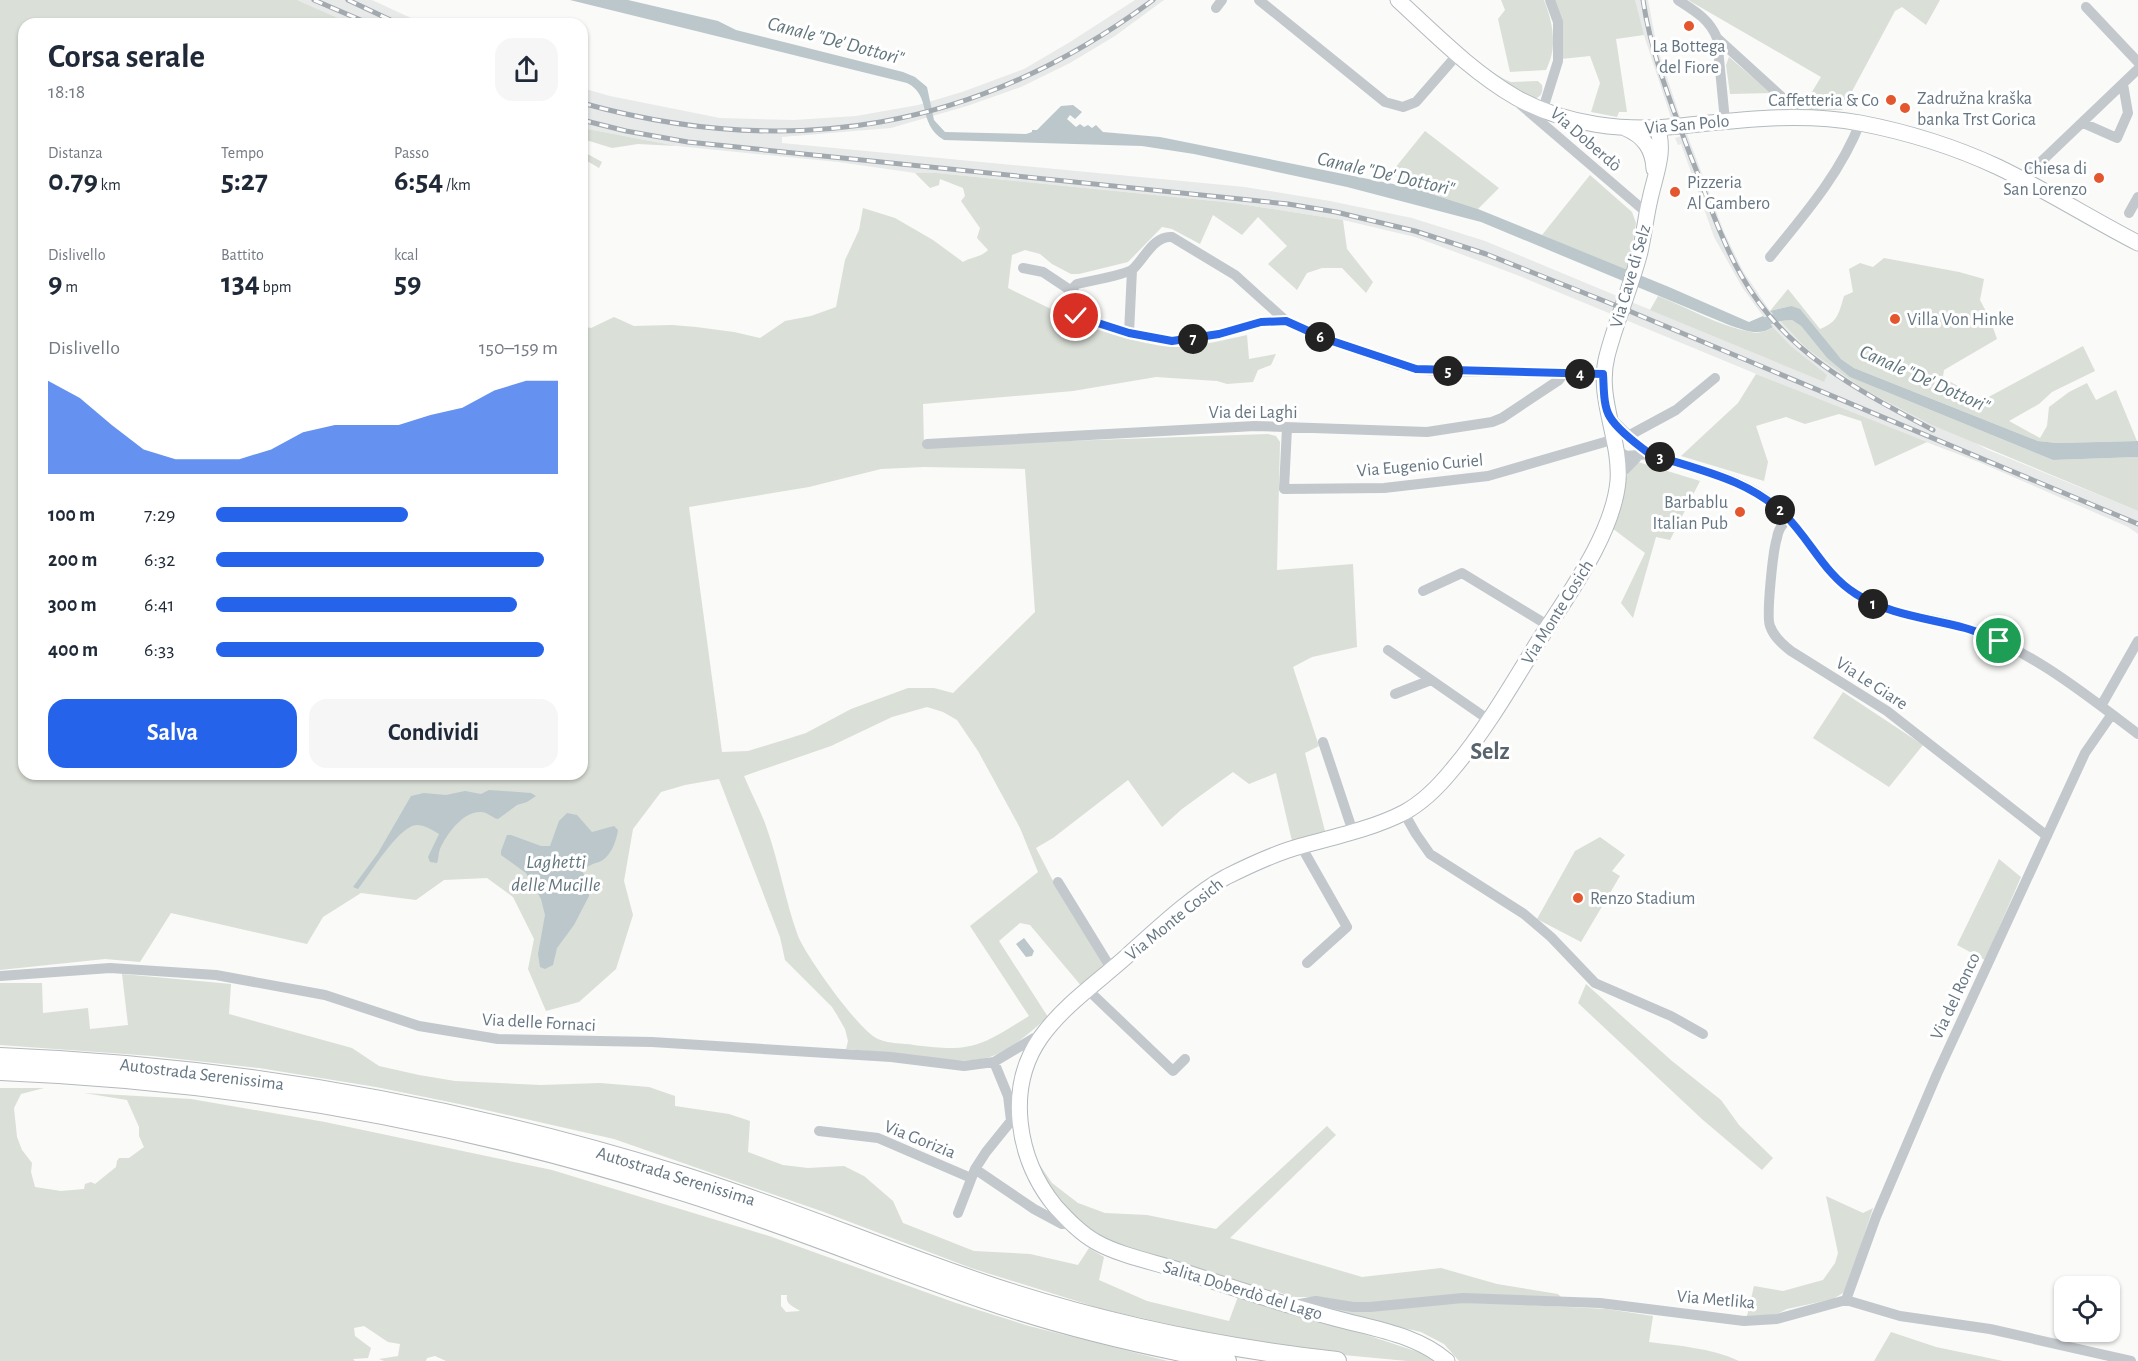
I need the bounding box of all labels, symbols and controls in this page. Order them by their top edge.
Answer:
water label: Canale "De' Dottori" [765,13,906,69]
marker: La Bottega del Fiore [1682,19,1696,33]
button: share [495,38,558,101]
place label: La Bottega del Fiore [1652,38,1726,77]
text: Corsa serale [48,41,205,74]
text: 18:18 [48,82,85,102]
place label: Zadružna kraška banka Trst Gorica [1917,90,2036,129]
place label: Caffetteria & Co [1768,92,1879,110]
marker: Caffetteria & Co [1884,93,1898,107]
marker: Zadružna kraška banka Trst Gorica [1898,101,1912,115]
street label: Via Doberdò [1546,104,1624,175]
street label: Via San Polo [1644,112,1730,138]
text: Distanza [48,145,103,161]
text: Tempo [221,145,264,161]
text: Passo [394,145,429,161]
water label: Canale "De' Dottori" [1315,148,1457,200]
place label: Chiesa di San Lorenzo [2003,160,2087,199]
text: 0.79 [48,166,98,196]
text: 5:27 [221,166,268,196]
text: 6:54 [394,166,443,196]
marker: Chiesa di San Lorenzo [2092,171,2106,185]
place label: Pizzeria Al Gambero [1687,174,1770,213]
text: km [98,177,121,193]
text: /km [443,177,471,193]
marker: Pizzeria Al Gambero [1668,185,1682,199]
street label: Via Cave di Selz [1608,222,1654,330]
text: Dislivello [48,247,106,263]
text: Battito [221,247,264,263]
text: kcal [394,247,418,263]
text: 9 [48,268,63,298]
text: 134 [221,268,260,298]
text: 59 [394,268,421,298]
text: m [63,279,78,295]
text: bpm [260,279,291,295]
pin [1050,290,1101,341]
icon: check [1059,299,1092,332]
place label: Villa Von Hinke [1907,311,2014,329]
marker: Villa Von Hinke [1888,312,1902,326]
pin: 6 [1305,322,1335,352]
pin: 7 [1178,324,1208,354]
text: 6 [1316,329,1324,345]
text: 7 [1190,331,1196,347]
text: Dislivello [48,338,120,358]
text: 150–159 m [479,338,558,358]
water label: Canale "De' Dottori" [1857,341,1993,417]
pin: 5 [1433,356,1463,386]
pin: 4 [1565,359,1595,389]
text: 5 [1445,363,1451,379]
text: 4 [1576,366,1584,382]
street label: Via dei Laghi [1208,404,1298,422]
pin: 3 [1645,442,1675,472]
text: 3 [1657,449,1663,465]
street label: Via Eugenio Curiel [1356,452,1484,480]
place label: Barbablu Italian Pub [1653,494,1728,533]
pin: 2 [1765,495,1795,525]
text: 2 [1776,502,1784,518]
text: 100 m [48,505,95,525]
text: 7:29 [144,505,175,525]
marker: Barbablu Italian Pub [1733,505,1747,519]
text: 200 m [48,550,97,570]
text: 6:32 [144,550,175,570]
street label: Via Monte Cosich [1519,557,1597,668]
pin: 1 [1858,589,1888,619]
text: 300 m [48,595,97,615]
text: 6:41 [144,595,174,615]
text: 1 [1870,596,1876,612]
pin [1973,615,2024,666]
icon: arrive [1982,624,2015,657]
text: 400 m [48,640,98,660]
text: 6:33 [144,640,174,660]
street label: Via Le Giare [1832,654,1911,714]
button: Salva [48,699,297,768]
button: Condividi [309,699,558,768]
district label: Selz [1470,740,1510,764]
water label: Laghetti delle Mucille [511,852,601,895]
street label: Via Monte Cosich [1123,875,1227,964]
place label: Renzo Stadium [1590,890,1696,908]
marker: Renzo Stadium [1571,891,1585,905]
street label: Via del Ronco [1928,950,1984,1043]
street label: Via delle Fornaci [482,1011,596,1035]
street label: Autostrada Serenissima [119,1056,285,1094]
street label: Via Gorizia [881,1118,958,1162]
street label: Autostrada Serenissima [594,1144,757,1210]
street label: Salita Doberdò del Lago [1161,1258,1325,1324]
map controls [2054,1276,2120,1342]
button: locate [2054,1276,2120,1342]
street label: Via Metlika [1676,1288,1756,1312]

